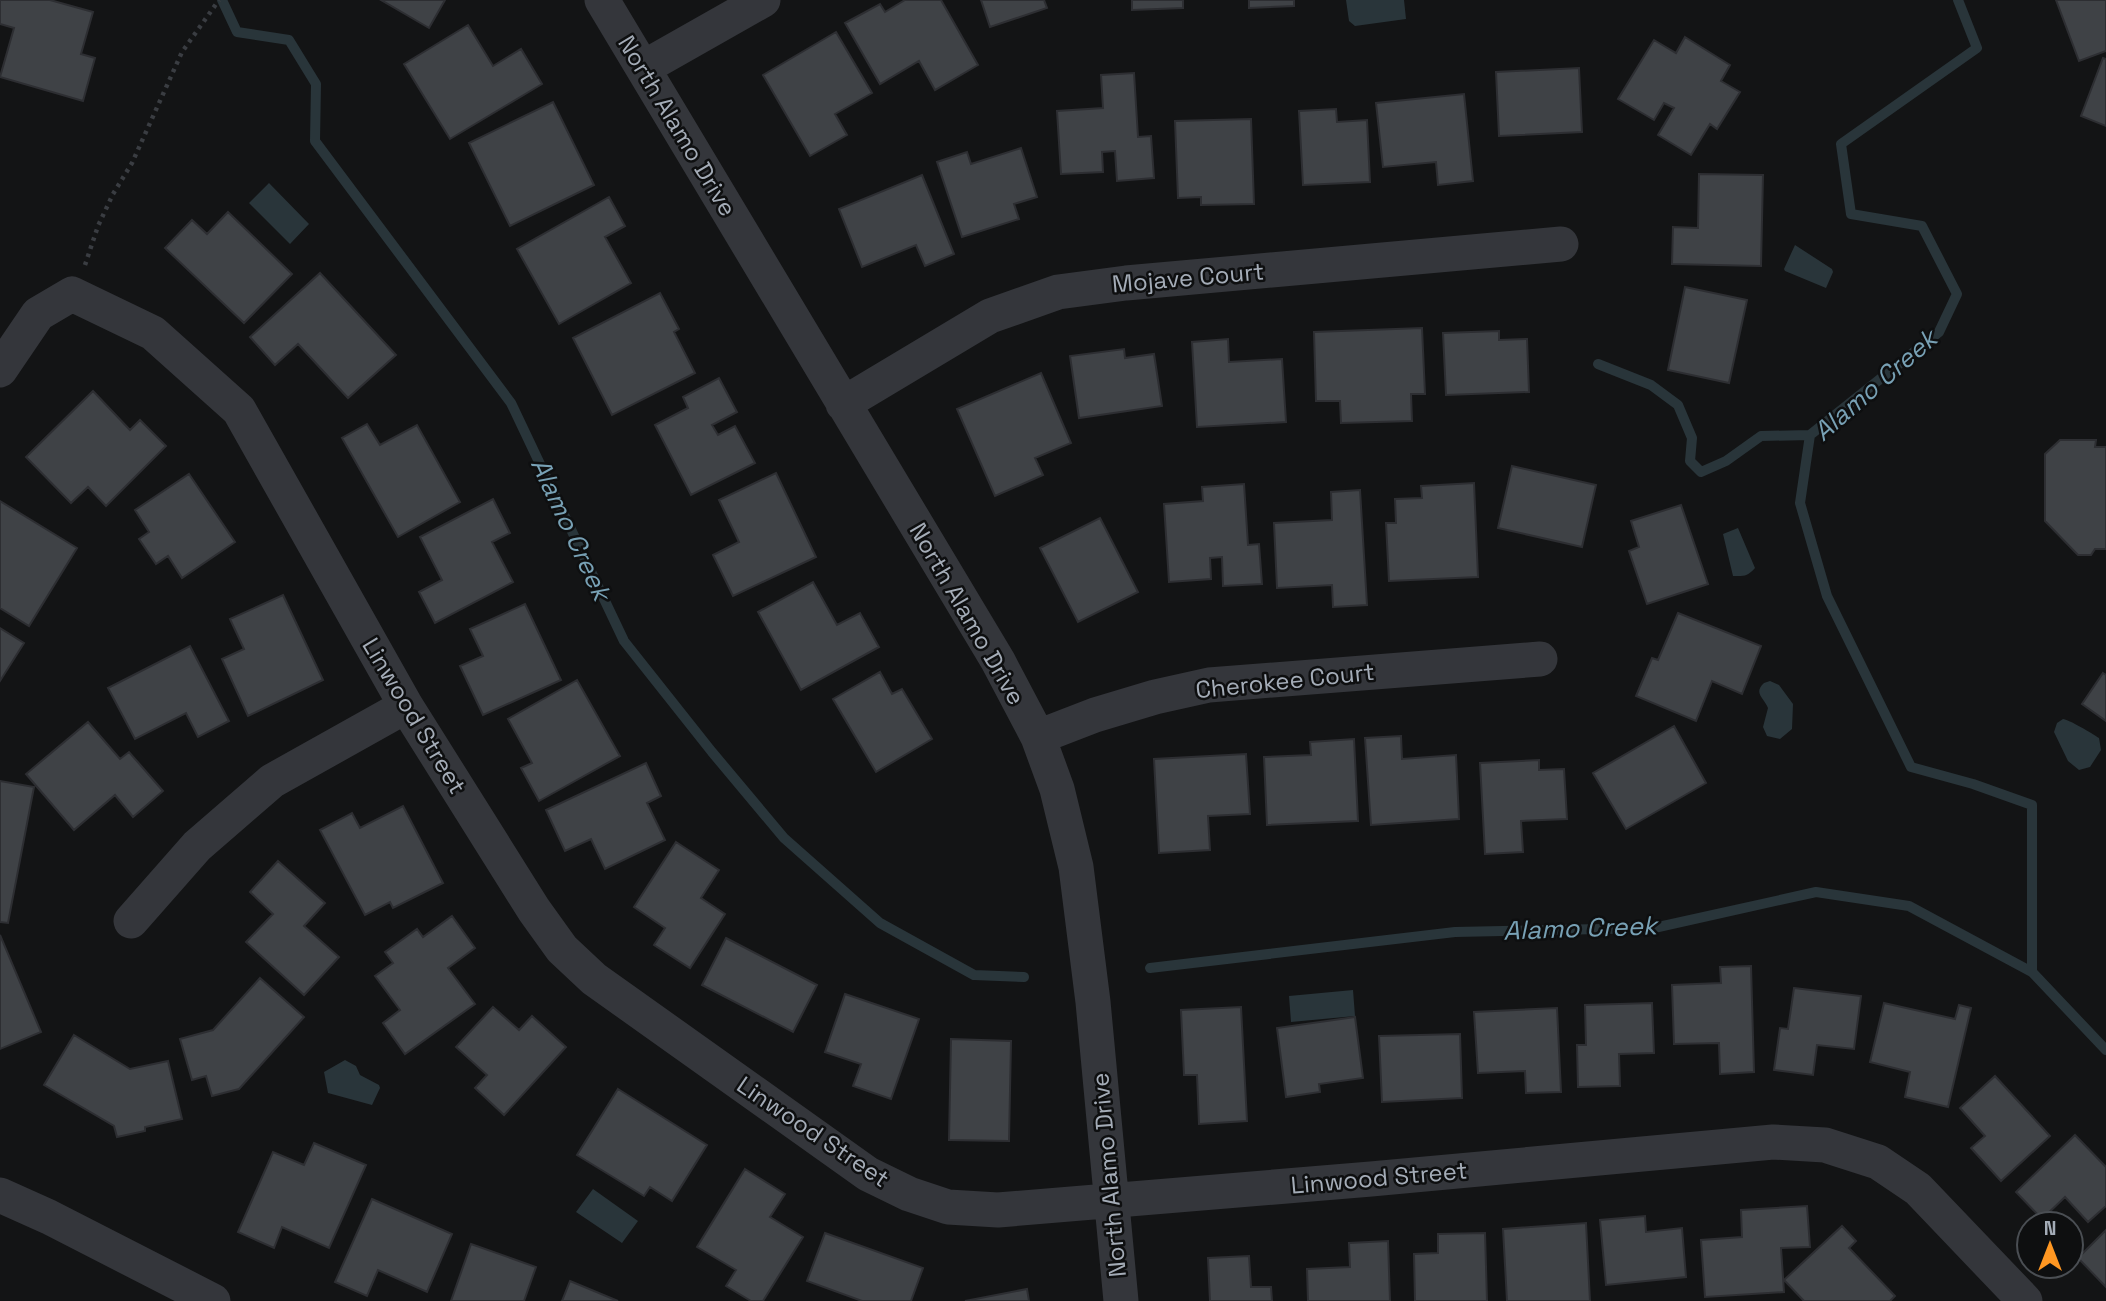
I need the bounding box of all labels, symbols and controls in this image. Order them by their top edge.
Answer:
street label: North Alamo Drive [611,30,744,222]
street label: Mojave Court [1111,255,1265,300]
water label: Alamo Creek [1806,320,1946,448]
water label: Alamo Creek [523,452,620,609]
street label: North Alamo Drive [903,517,1032,710]
street label: Linwood Street [356,632,473,800]
street label: Cherokee Court [1194,656,1376,705]
water label: Alamo Creek [1503,908,1660,948]
street label: Linwood Street [731,1069,895,1194]
street label: North Alamo Drive [1084,1071,1133,1279]
street label: Linwood Street [1289,1154,1469,1201]
north arrow [2015,1210,2085,1280]
text: N [2044,1216,2056,1241]

